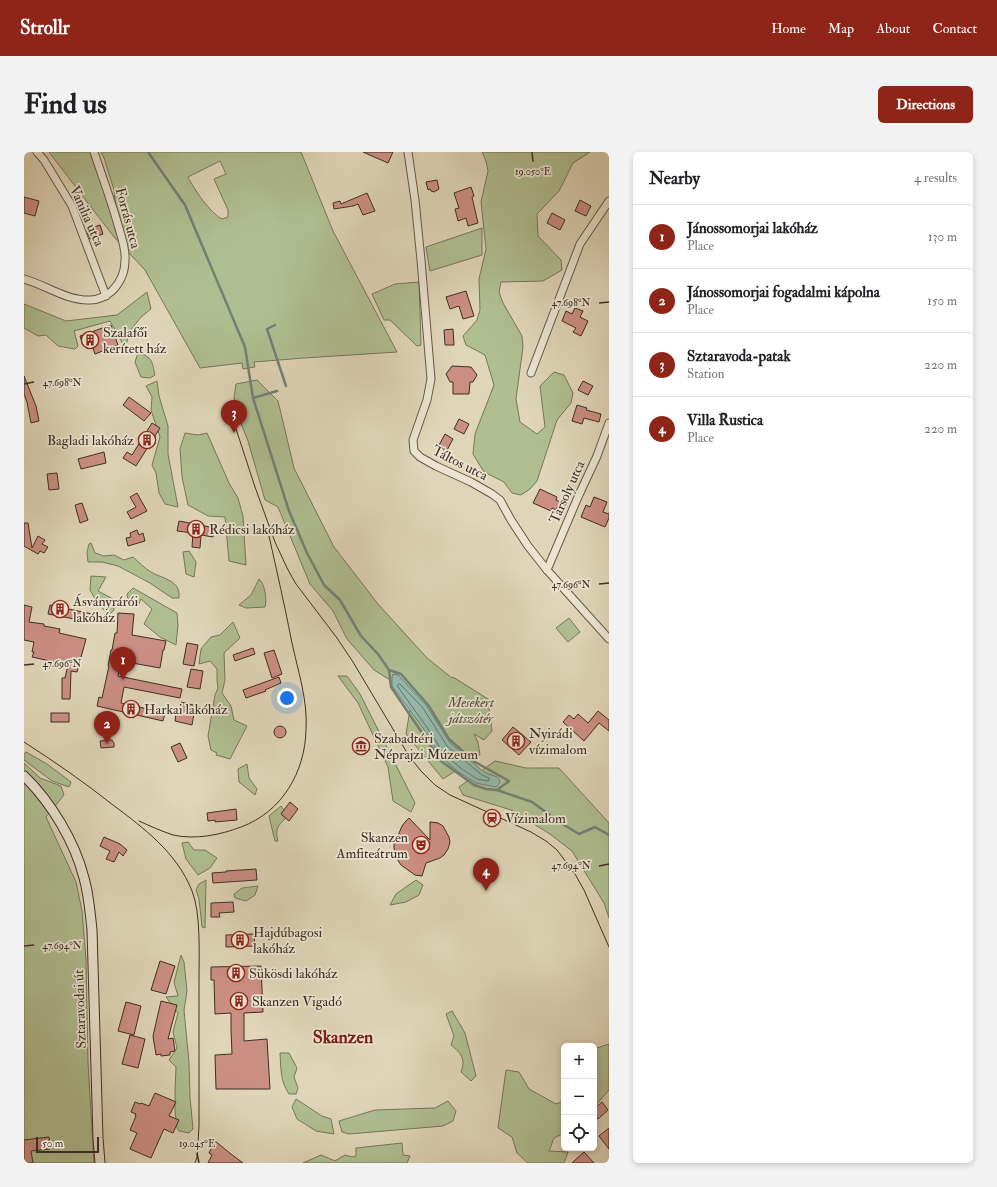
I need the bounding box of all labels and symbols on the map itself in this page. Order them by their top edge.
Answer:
text: 19.050°E [515,166,551,178]
street label: Vanilia utca [66,183,108,249]
street label: Forrás utca [112,186,144,250]
text: 47.698°N [552,297,590,309]
place label: Szalafői kerített ház [103,324,167,357]
building icon: Szalafői kerített ház [80,330,100,350]
text: 47.698°N [43,377,81,389]
pin: 3 [221,400,247,433]
building icon: Bagladi lakóház [137,430,157,450]
place label: Bagladi lakóház [47,432,134,449]
street label: Táltos utca [429,442,491,484]
street label: Tarsoly utca [546,458,589,526]
building icon: Rédicsi lakóház [186,519,206,539]
place label: Rédicsi lakóház [209,521,295,538]
text: 47.696°N [551,579,591,591]
place label: Ásványrárói lakóház [72,593,138,626]
building icon: Ásványrárói lakóház [50,599,70,619]
pin: 1 [110,647,136,680]
text: 47.696°N [42,658,82,670]
your location [277,688,297,708]
park label: Mesekert játszótér [445,694,495,727]
building icon: Harkai lakóház [121,699,141,719]
place label: Harkai lakóház [144,701,228,718]
pin: 2 [94,711,120,744]
place label: Nyirádi vízimalom [528,725,587,758]
place label: Szabadtéri Néprajzi Múzeum [374,730,478,764]
building icon: Nyirádi vízimalom [506,731,526,751]
museum icon: Szabadtéri Néprajzi Múzeum [351,736,371,756]
station icon: Vízimalom [482,808,502,828]
place label: Vízimalom [505,810,566,827]
place label: Skanzen Amfiteátrum [336,829,408,862]
theatre icon: Skanzen Amfiteátrum [411,835,431,855]
pin: 4 [473,858,499,891]
text: 47.694°N [551,860,591,872]
place label: Hajdúbagosi lakóház [253,924,323,957]
building icon: Hajdúbagosi lakóház [230,930,250,950]
text: 47.694°N [42,940,82,952]
building icon: Sükösdi lakóház [226,963,246,983]
place label: Sükösdi lakóház [249,965,338,982]
street label: Sztaravodai út [70,969,90,1049]
building icon: Skanzen Vigadó [229,991,249,1011]
place label: Skanzen Vigadó [252,993,342,1010]
district label: Skanzen [313,1026,374,1049]
scale bar [36,1135,99,1154]
text: 19.045°E [179,1138,215,1150]

